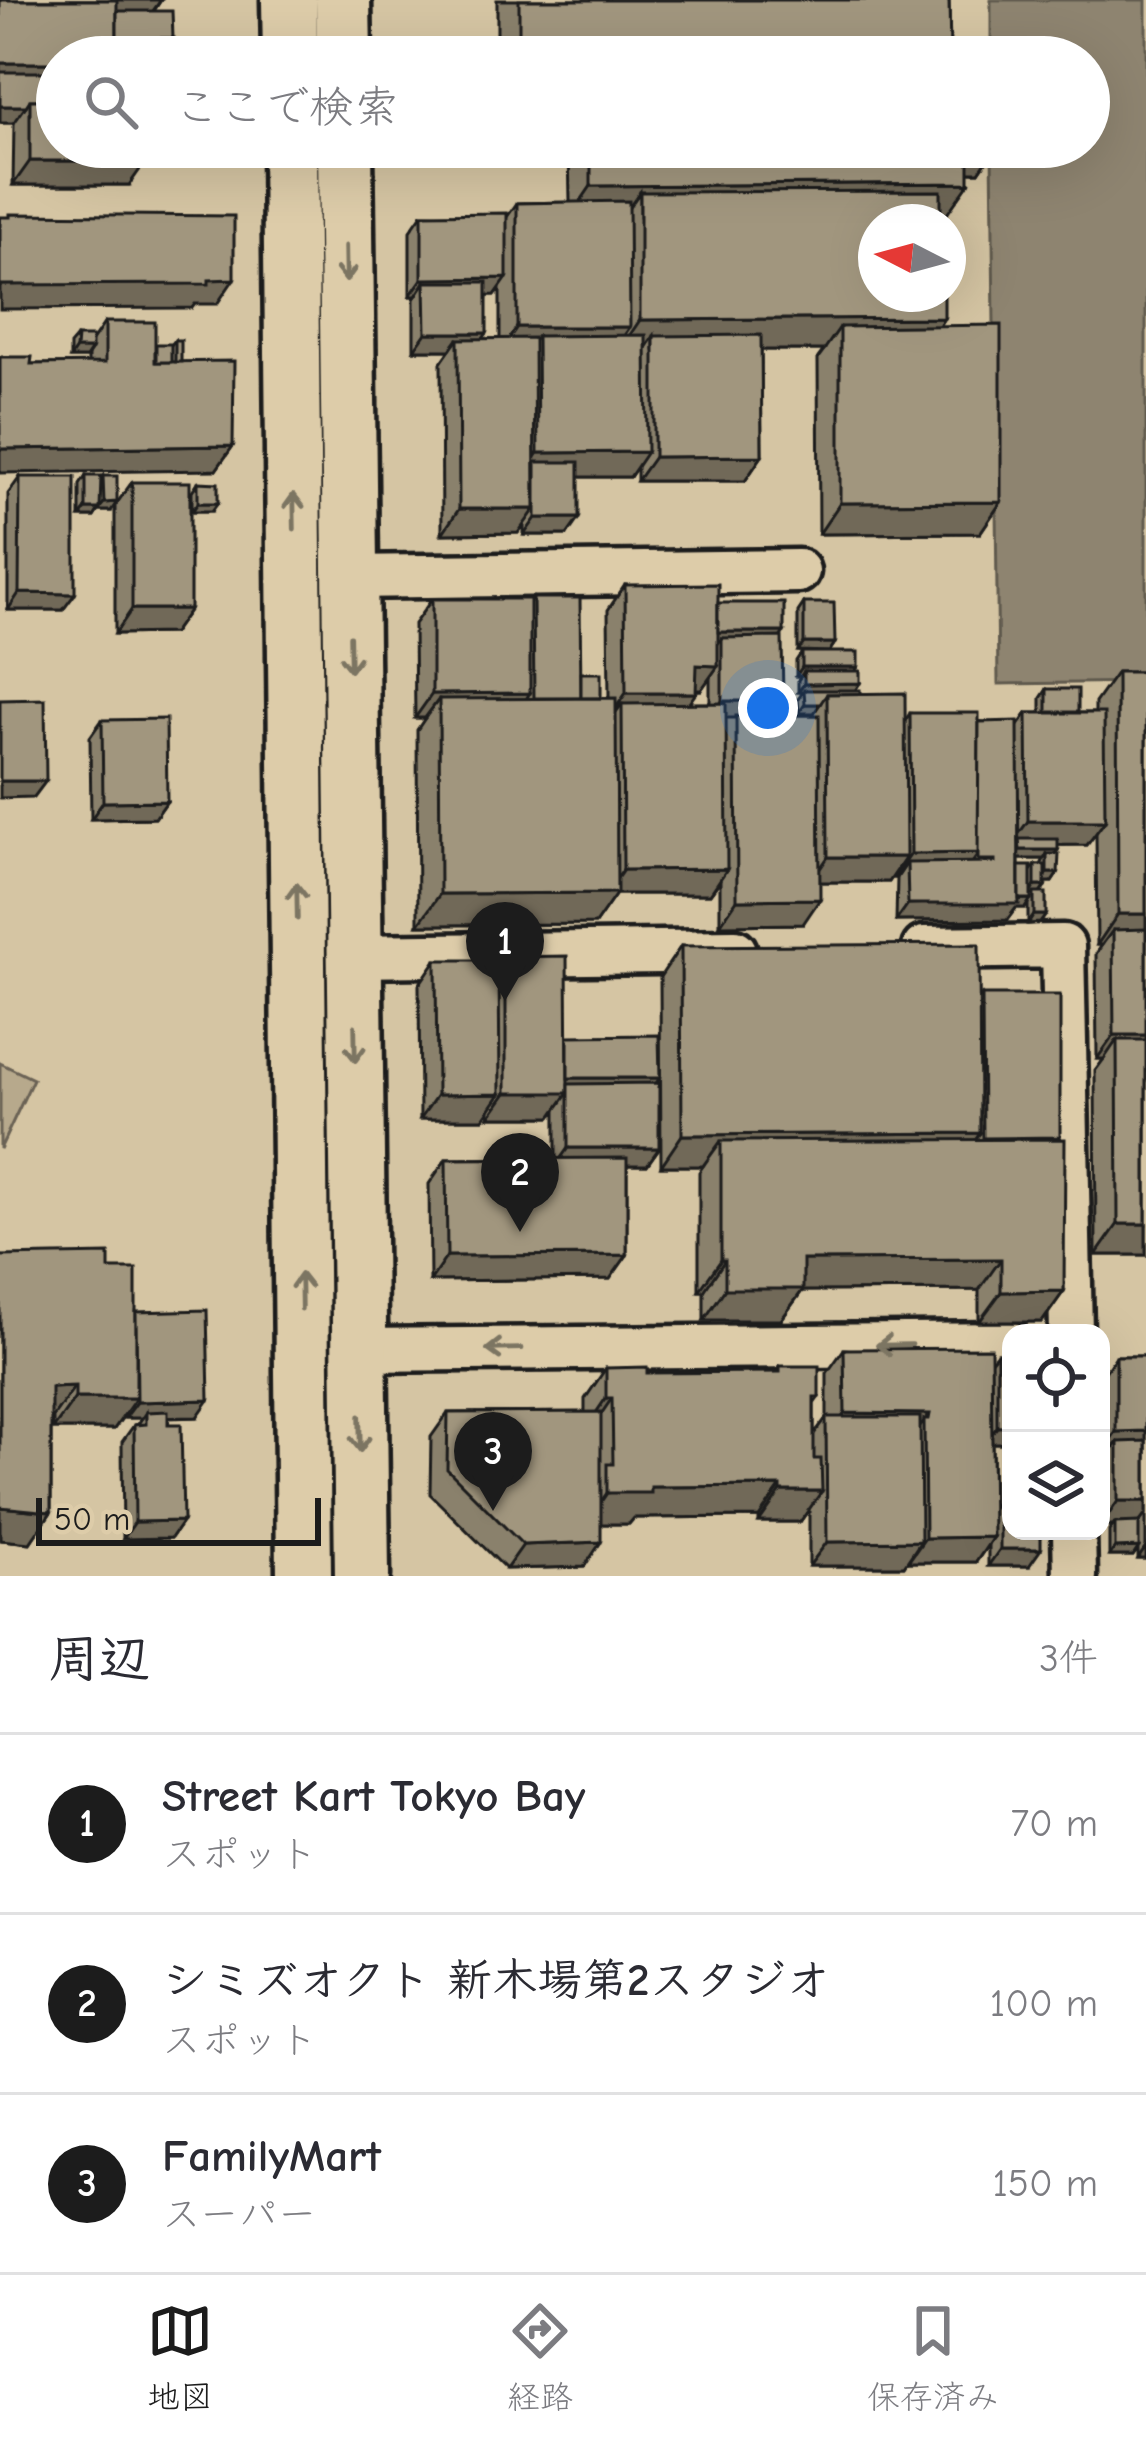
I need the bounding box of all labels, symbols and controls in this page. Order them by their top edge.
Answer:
search box [36,36,1110,168]
icon: search [78,69,144,135]
text: ここで検索 [174,81,399,133]
north arrow [858,204,966,312]
one-way arrow [334,244,357,283]
one-way arrow [283,492,305,531]
one-way arrow [339,634,361,673]
your location [738,678,798,738]
one-way arrow [286,882,309,921]
pin: 1 [466,902,544,1001]
one-way arrow [344,1024,366,1063]
pin: 2 [481,1133,559,1232]
one-way arrow [290,1272,312,1311]
map controls [1002,1324,1110,1540]
button: locate [1002,1324,1110,1432]
one-way arrow [875,1334,914,1356]
one-way arrow [485,1337,524,1360]
pin: 3 [454,1412,532,1511]
one-way arrow [349,1414,371,1453]
button: layers [1002,1432,1110,1540]
scale bar [36,1492,321,1545]
text: 50 m [54,1500,130,1538]
text: 周辺 [48,1630,150,1689]
text: 3件 [1039,1636,1098,1681]
text: Street Kart Tokyo Bay [162,1770,585,1822]
text: 1 [79,1801,95,1846]
text: 70 m [1011,1801,1098,1846]
text: スポット [162,1832,318,1877]
text: シミズオクト 新木場第2スタジオ [162,1954,830,2006]
text: 2 [77,1981,97,2026]
text: 100 m [990,1981,1098,2026]
text: スポット [162,2018,318,2063]
text: FamilyMart [162,2130,381,2182]
text: 3 [77,2161,97,2206]
text: 150 m [992,2161,1098,2206]
text: スーパー [162,2192,316,2237]
tab: 地図 [147,2298,213,2418]
tab: 経路 [507,2298,573,2418]
tab: 保存済み [867,2298,999,2418]

